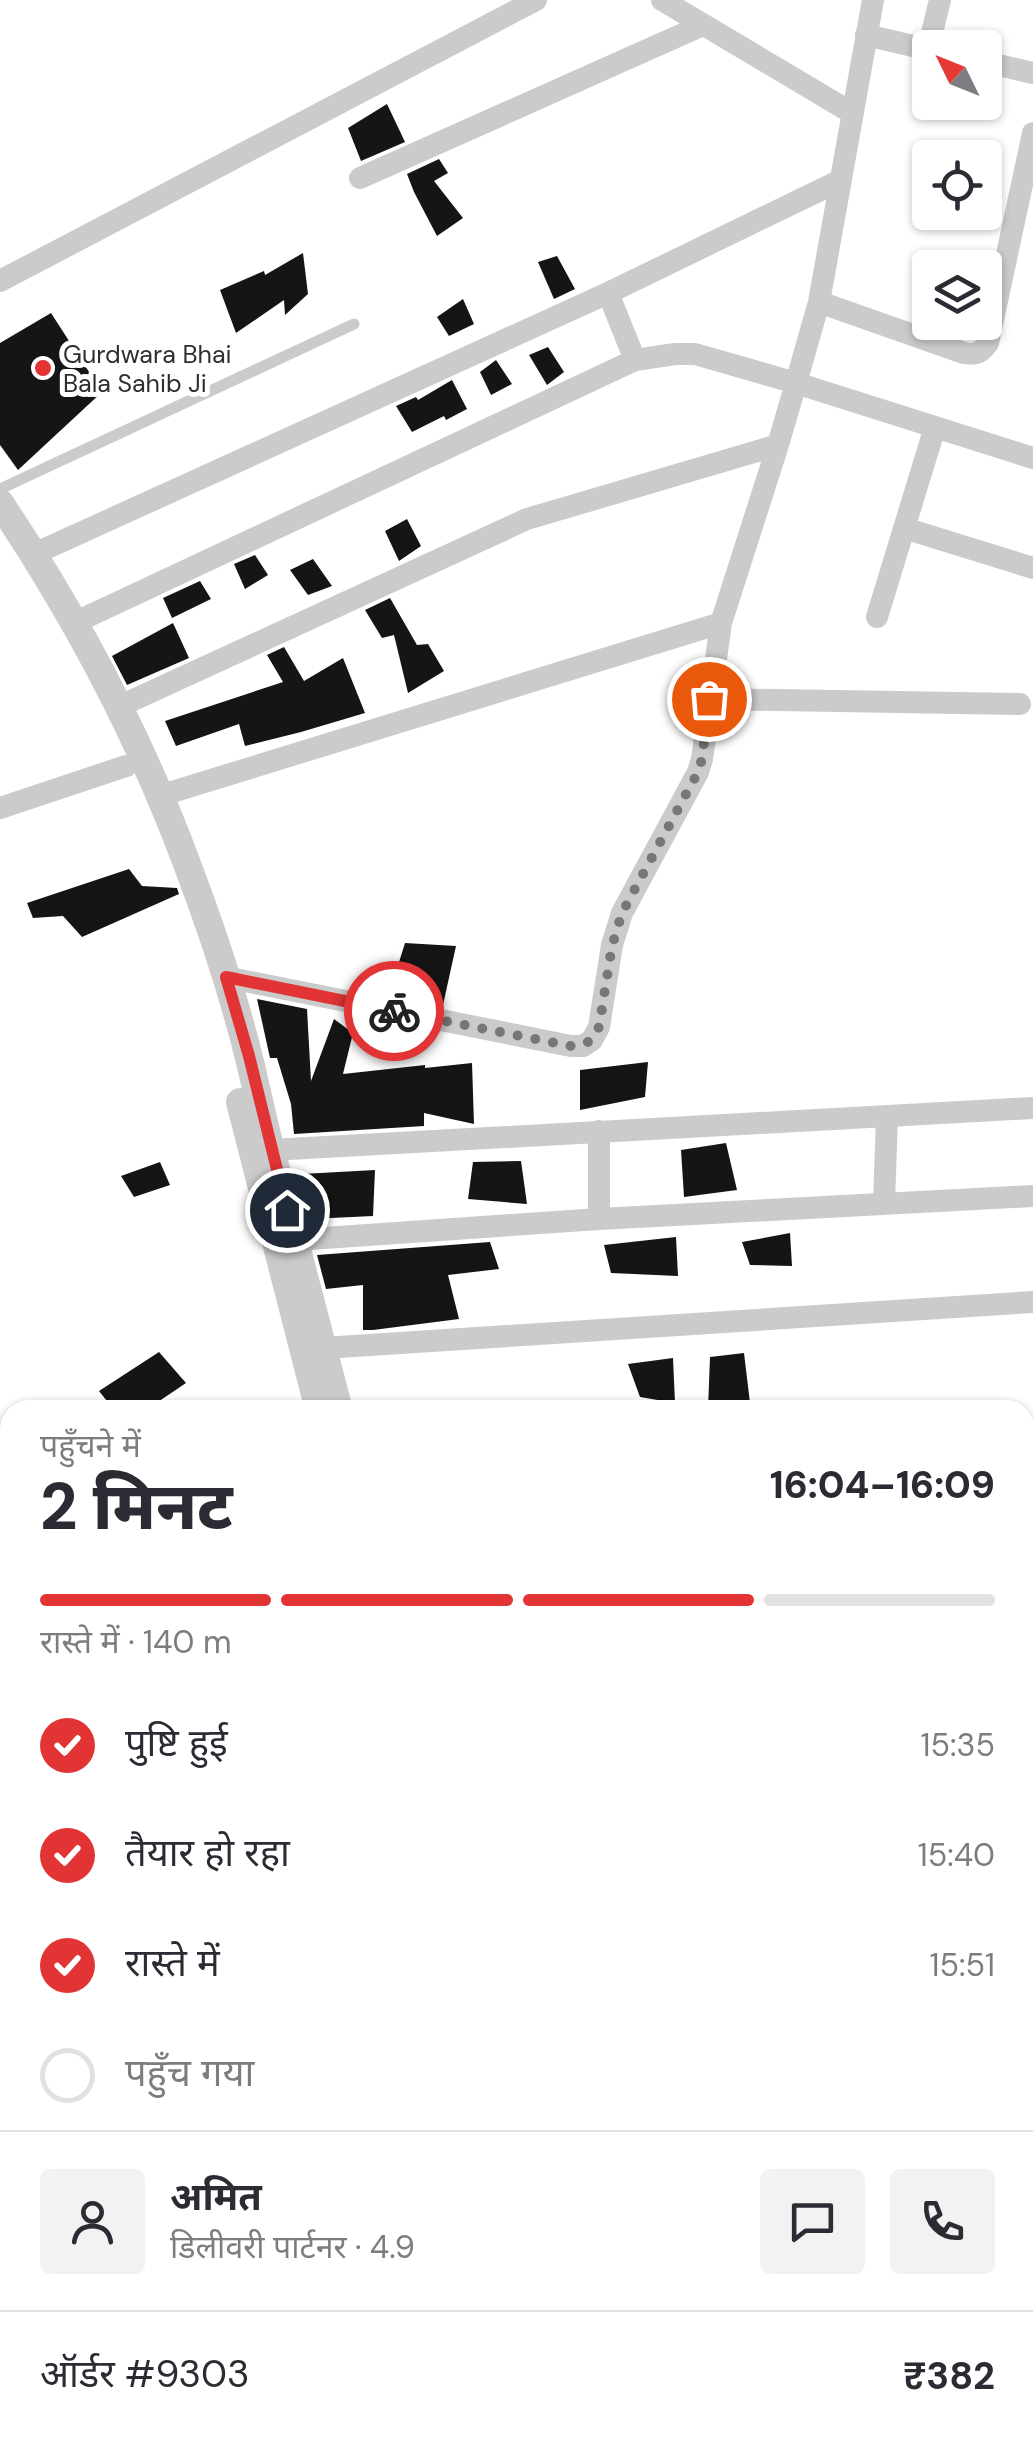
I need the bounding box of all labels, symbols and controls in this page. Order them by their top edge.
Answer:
north arrow [912,30,1002,120]
map controls [912,30,1002,340]
button: locate [912,140,1002,230]
button: layers [912,250,1002,340]
place label: Gurdwara Bhai Bala Sahib Ji [63,338,232,400]
marker: Gurdwara Bhai Bala Sahib Ji [32,357,54,379]
pin [667,657,752,742]
icon: bag [682,672,737,727]
courier [344,961,444,1061]
icon: bike [367,984,422,1039]
pin [245,1168,330,1253]
icon: home [260,1183,315,1238]
text: पहुँचने में [40,1425,141,1467]
text: 16:04–16:09 [770,1460,995,1510]
text: 2 मिनट [40,1465,233,1549]
text: रास्ते में · 140 m [40,1621,231,1663]
icon: check [40,1718,95,1773]
text: पुष्टि हुई [125,1718,228,1768]
text: 15:35 [921,1724,995,1766]
icon: check [40,1828,95,1883]
text: तैयार हो रहा [125,1828,290,1878]
text: 15:40 [918,1834,995,1876]
icon: check [40,1938,95,1993]
text: रास्ते में [125,1938,220,1988]
text: 15:51 [930,1944,995,1986]
text: पहुँच गया [125,2048,254,2098]
button: person [40,2169,145,2274]
button: chat [760,2169,865,2274]
button: phone [890,2169,995,2274]
text: अमित [170,2172,262,2222]
text: डिलीवरी पार्टनर · 4.9 [170,2226,415,2268]
text: ऑर्डर #9303 [40,2349,250,2399]
text: ₹382 [903,2351,995,2401]

